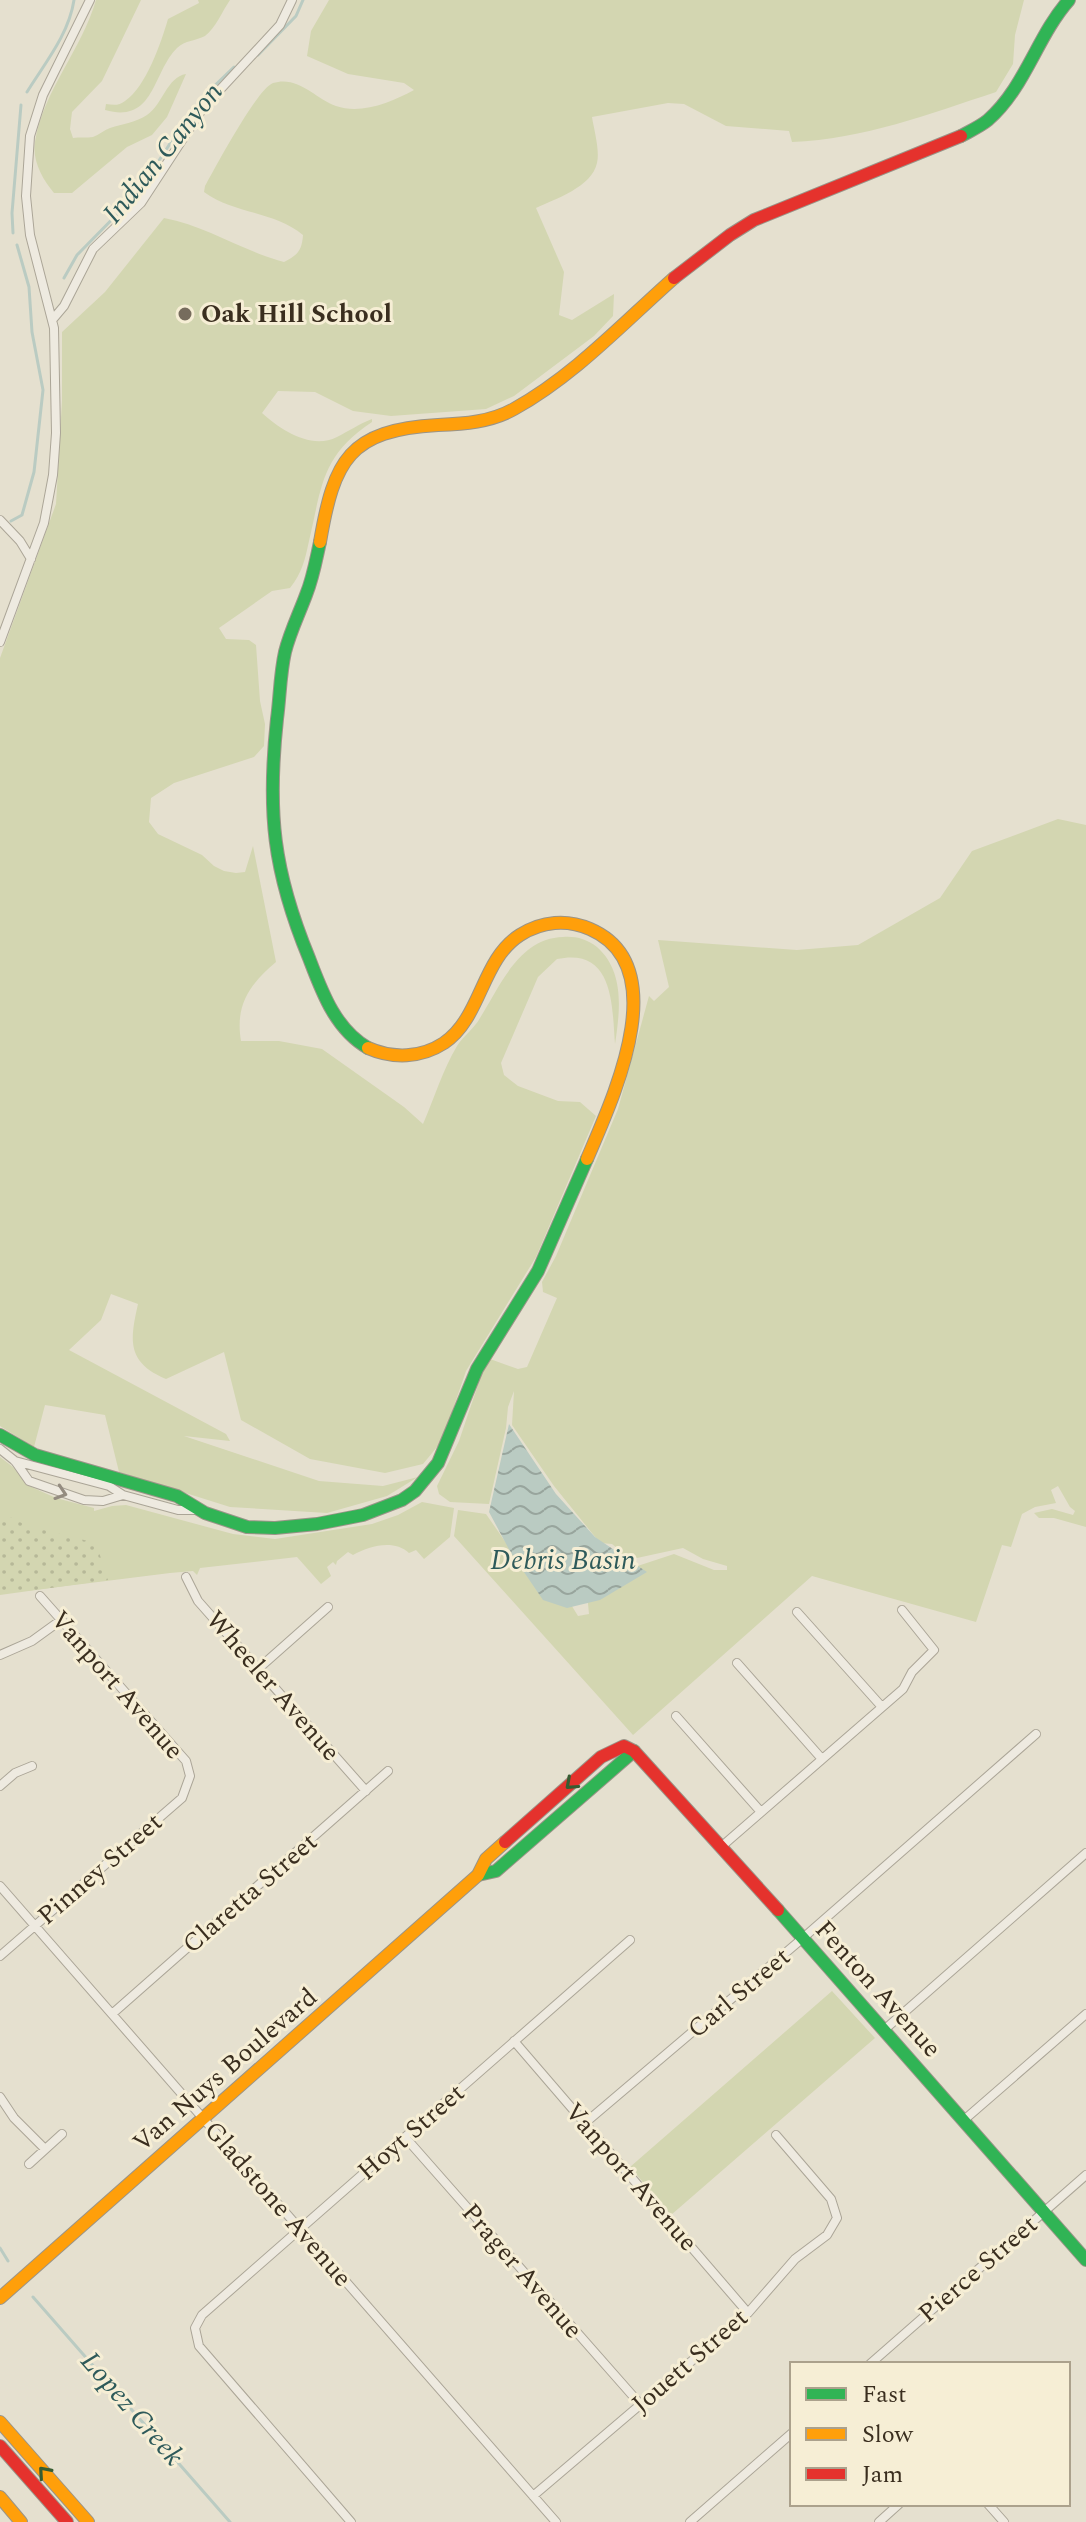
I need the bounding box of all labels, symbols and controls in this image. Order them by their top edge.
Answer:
water label: Indian Canyon [92,73,234,233]
place label: Oak Hill School [201,294,392,334]
marker: Oak Hill School [176,305,194,323]
one-way arrow [54,1484,67,1500]
water label: Debris Basin [490,1539,636,1582]
street label: Vanport Avenue [41,1601,193,1769]
street label: Wheeler Avenue [196,1602,350,1770]
one-way arrow [565,1775,580,1789]
street label: Pinney Street [28,1803,172,1935]
street label: Claretta Street [173,1823,327,1963]
street label: Fenton Avenue [805,1911,951,2067]
street label: Carl Street [679,1938,799,2048]
street label: Van Nuys Boulevard [124,1978,326,2162]
street label: Hoyt Street [348,2074,474,2190]
street label: Vanport Avenue [555,2093,707,2261]
street label: Gladstone Avenue [194,2112,362,2296]
street label: Prager Avenue [452,2194,592,2348]
street label: Pierce Street [909,2206,1047,2332]
street label: Jouett Street [623,2299,757,2423]
water label: Lopez Creek [70,2342,194,2476]
legend [790,2362,1070,2506]
text: Fast [862,2377,907,2413]
text: Slow [862,2417,914,2453]
text: Jam [862,2457,903,2493]
one-way arrow [39,2466,54,2481]

